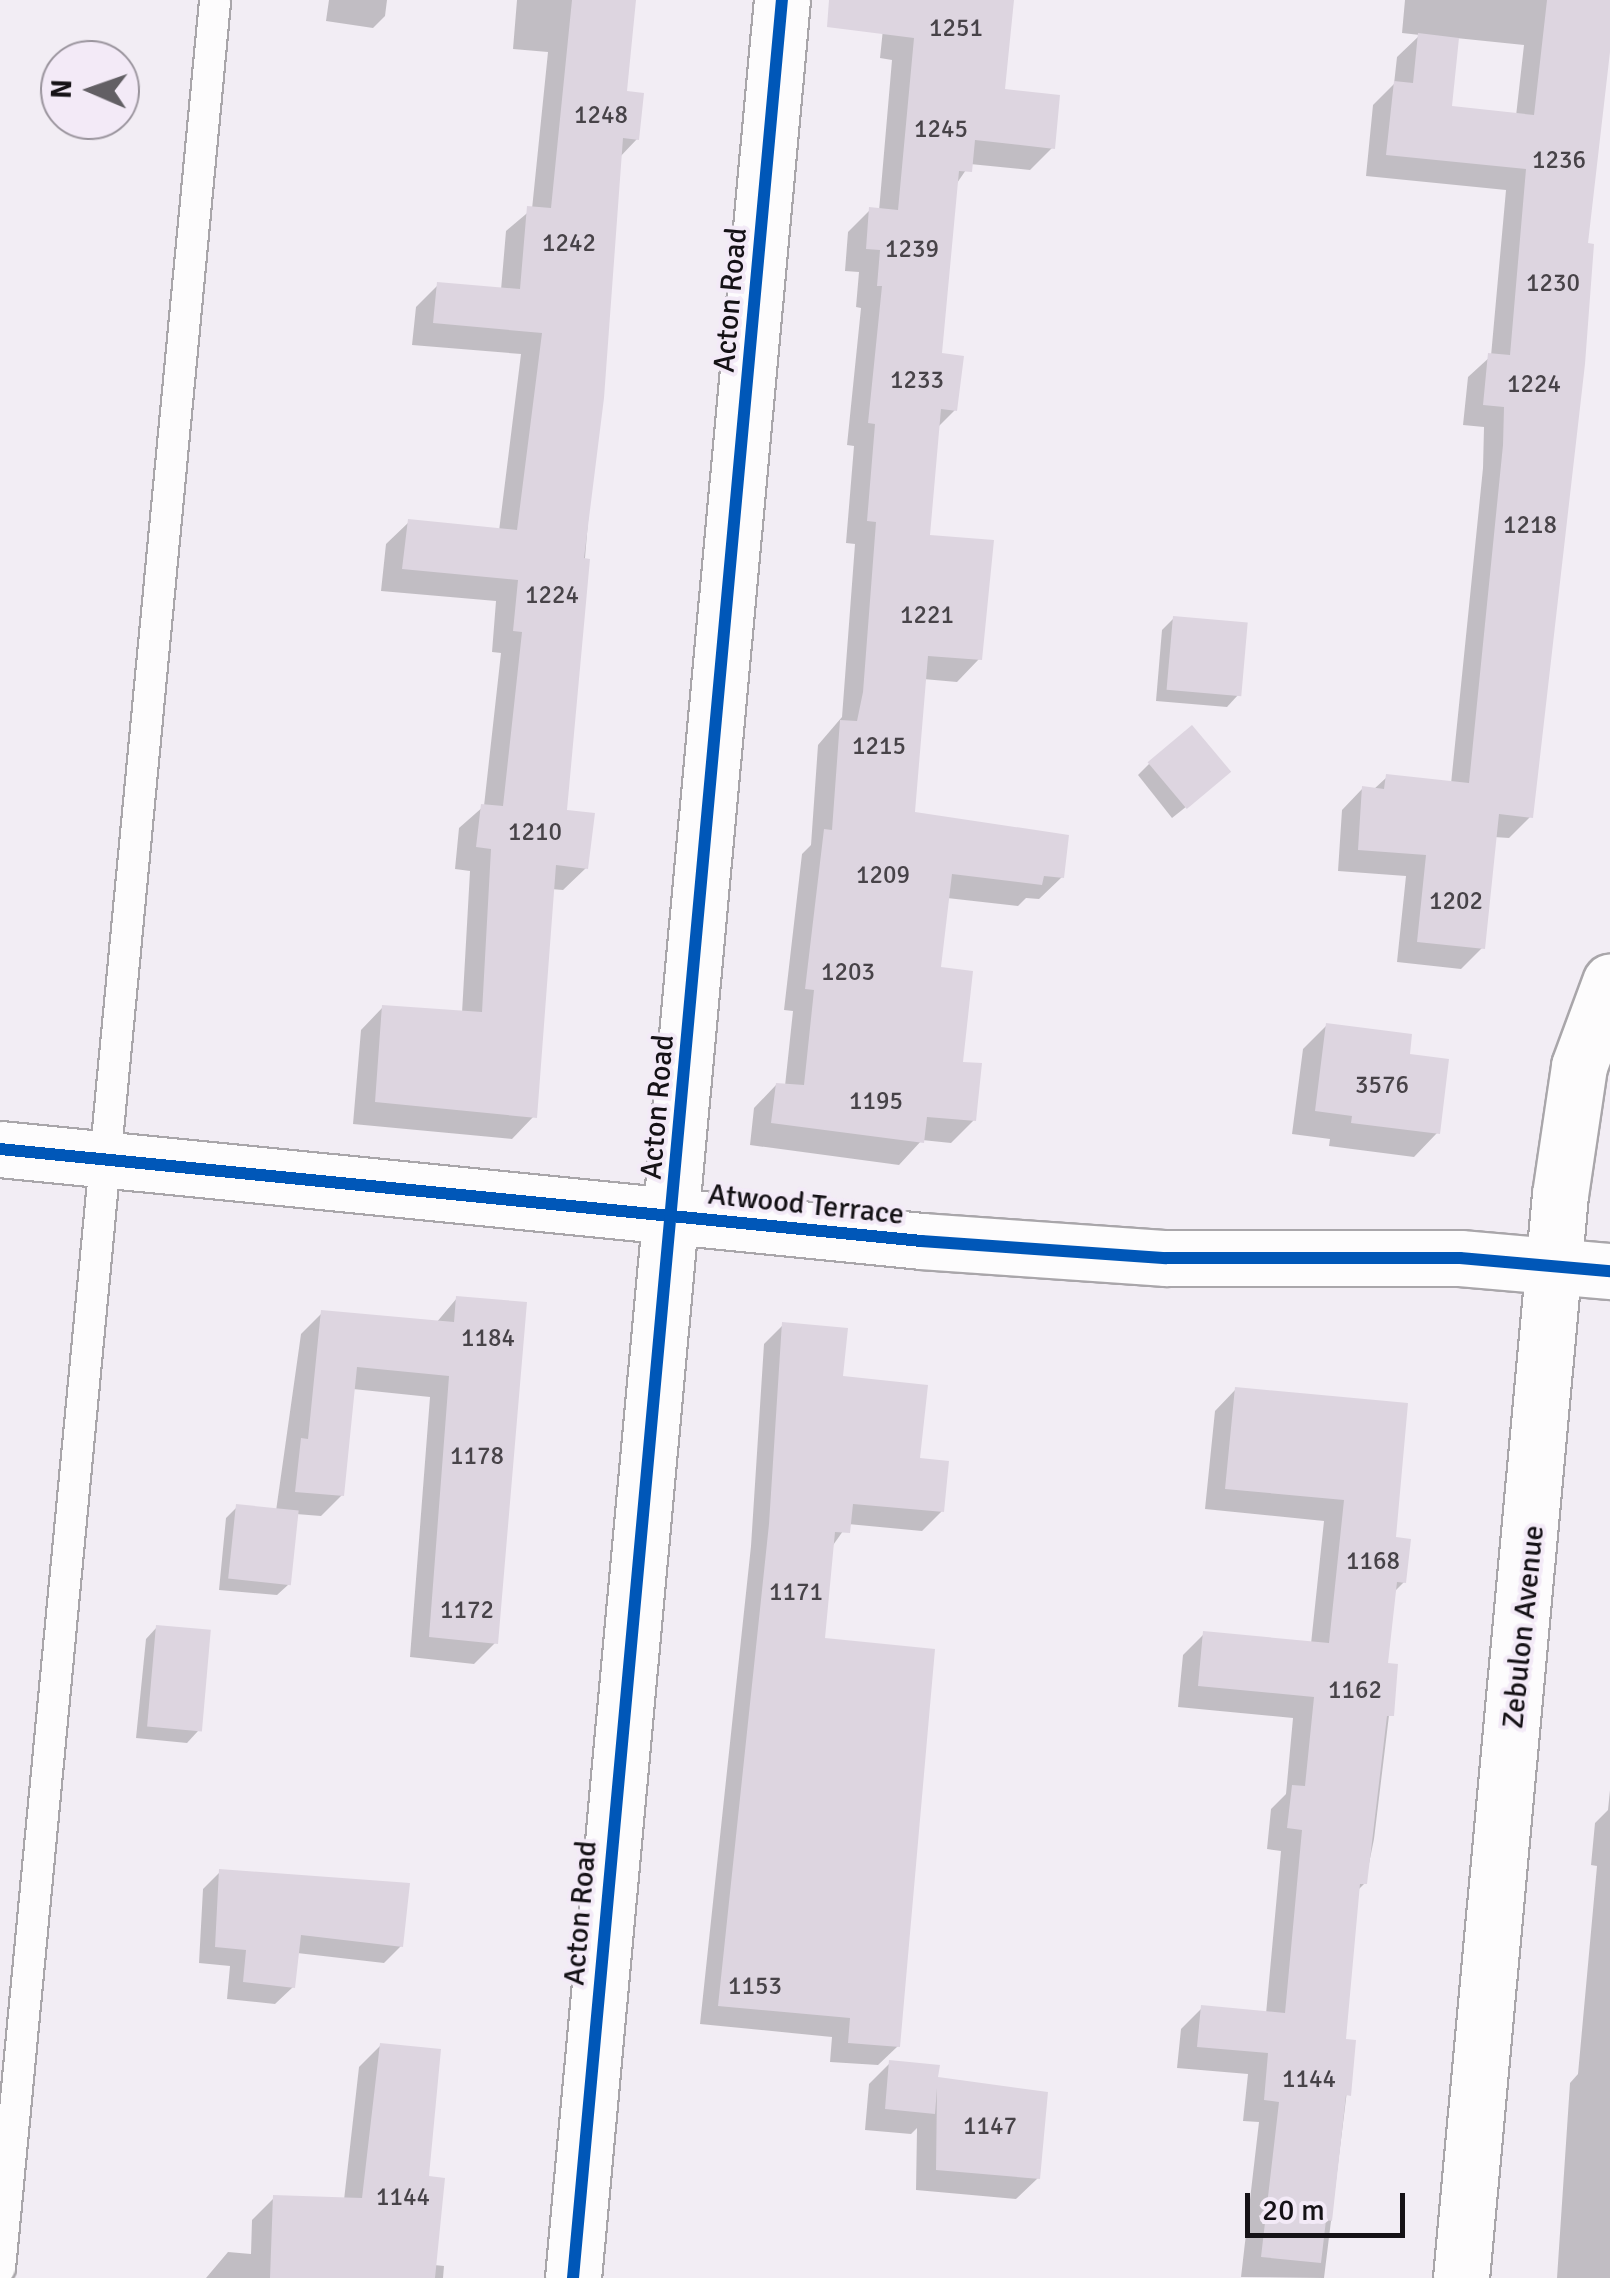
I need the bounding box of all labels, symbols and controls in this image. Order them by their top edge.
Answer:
house number: 1251 [929,13,983,43]
north arrow [40,40,140,140]
text: N [45,79,79,99]
house number: 1248 [574,100,628,130]
house number: 1245 [914,114,968,144]
house number: 1236 [1532,145,1586,175]
street label: Acton Road [707,226,755,374]
house number: 1242 [542,228,596,258]
house number: 1239 [885,234,939,264]
house number: 1230 [1526,268,1580,298]
house number: 1233 [890,365,944,395]
house number: 1224 [1507,369,1561,399]
house number: 1218 [1503,510,1557,540]
house number: 1224 [525,580,579,610]
house number: 1221 [900,600,954,630]
house number: 1215 [852,731,906,761]
house number: 1210 [508,817,562,847]
house number: 1209 [856,860,910,890]
house number: 1202 [1429,886,1483,916]
house number: 1203 [821,957,875,987]
street label: Acton Road [634,1033,682,1181]
house number: 3576 [1355,1070,1409,1100]
house number: 1195 [849,1086,903,1116]
street label: Atwood Terrace [706,1177,906,1233]
house number: 1184 [461,1323,515,1353]
house number: 1178 [450,1441,504,1471]
street label: Zebulon Avenue [1495,1524,1553,1730]
house number: 1168 [1346,1546,1400,1576]
house number: 1171 [769,1577,823,1607]
house number: 1172 [440,1595,494,1625]
house number: 1162 [1328,1675,1382,1705]
street label: Acton Road [557,1839,605,1987]
house number: 1153 [728,1971,782,2001]
house number: 1144 [1282,2064,1336,2094]
house number: 1147 [963,2111,1017,2141]
scale bar [1250,2173,1410,2235]
house number: 1144 [376,2182,430,2212]
text: 20 m [1262,2192,1325,2229]

